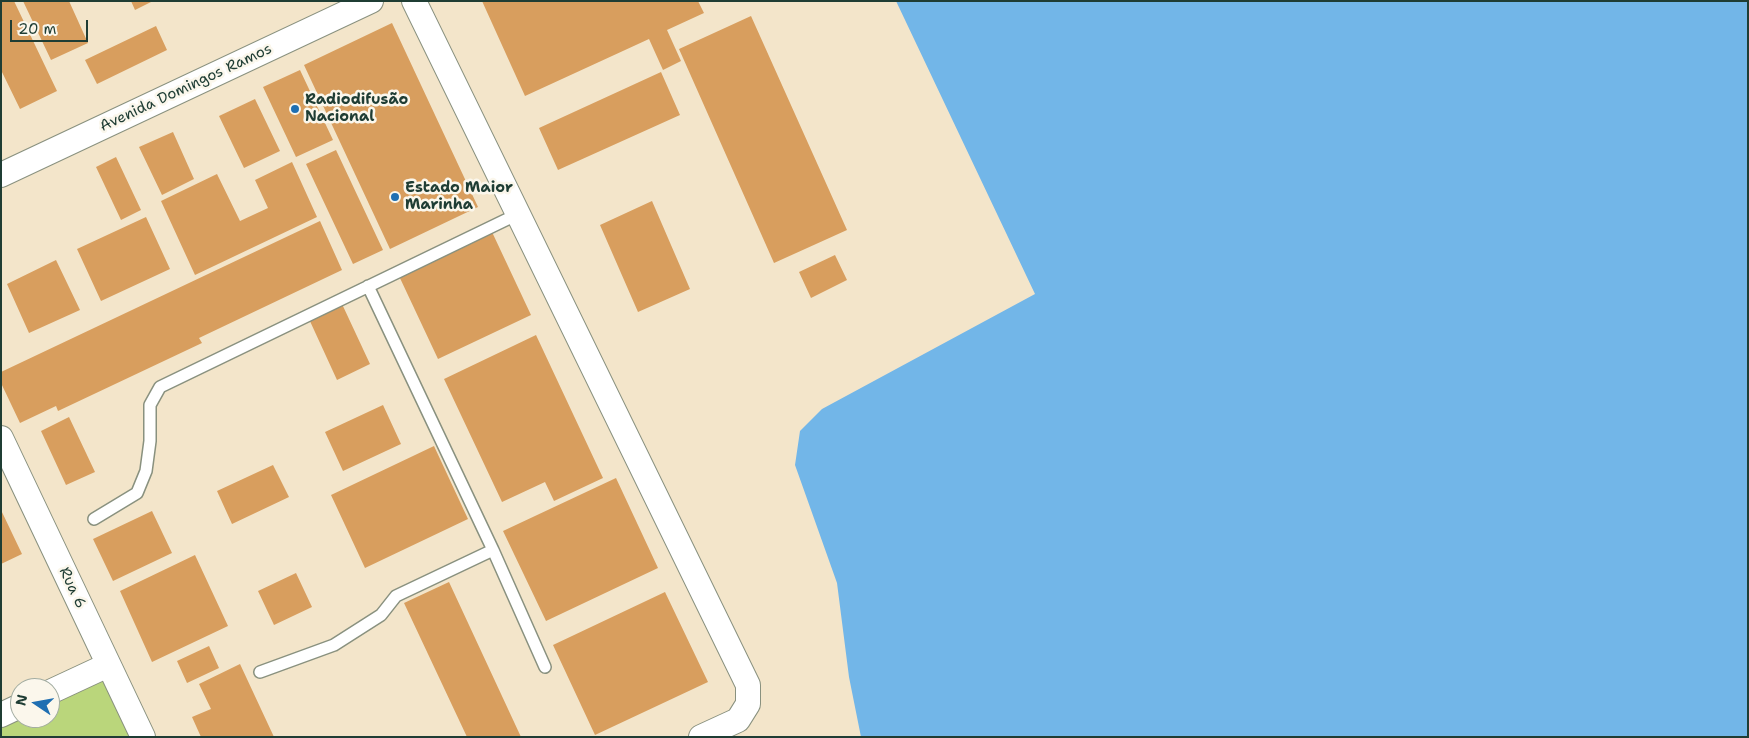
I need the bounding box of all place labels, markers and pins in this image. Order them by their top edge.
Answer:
place label: Radiodifusão Nacional [305,91,408,126]
marker: Radiodifusão Nacional [289,103,301,115]
place label: Estado Maior Marinha [405,179,513,214]
marker: Estado Maior Marinha [389,191,401,203]

